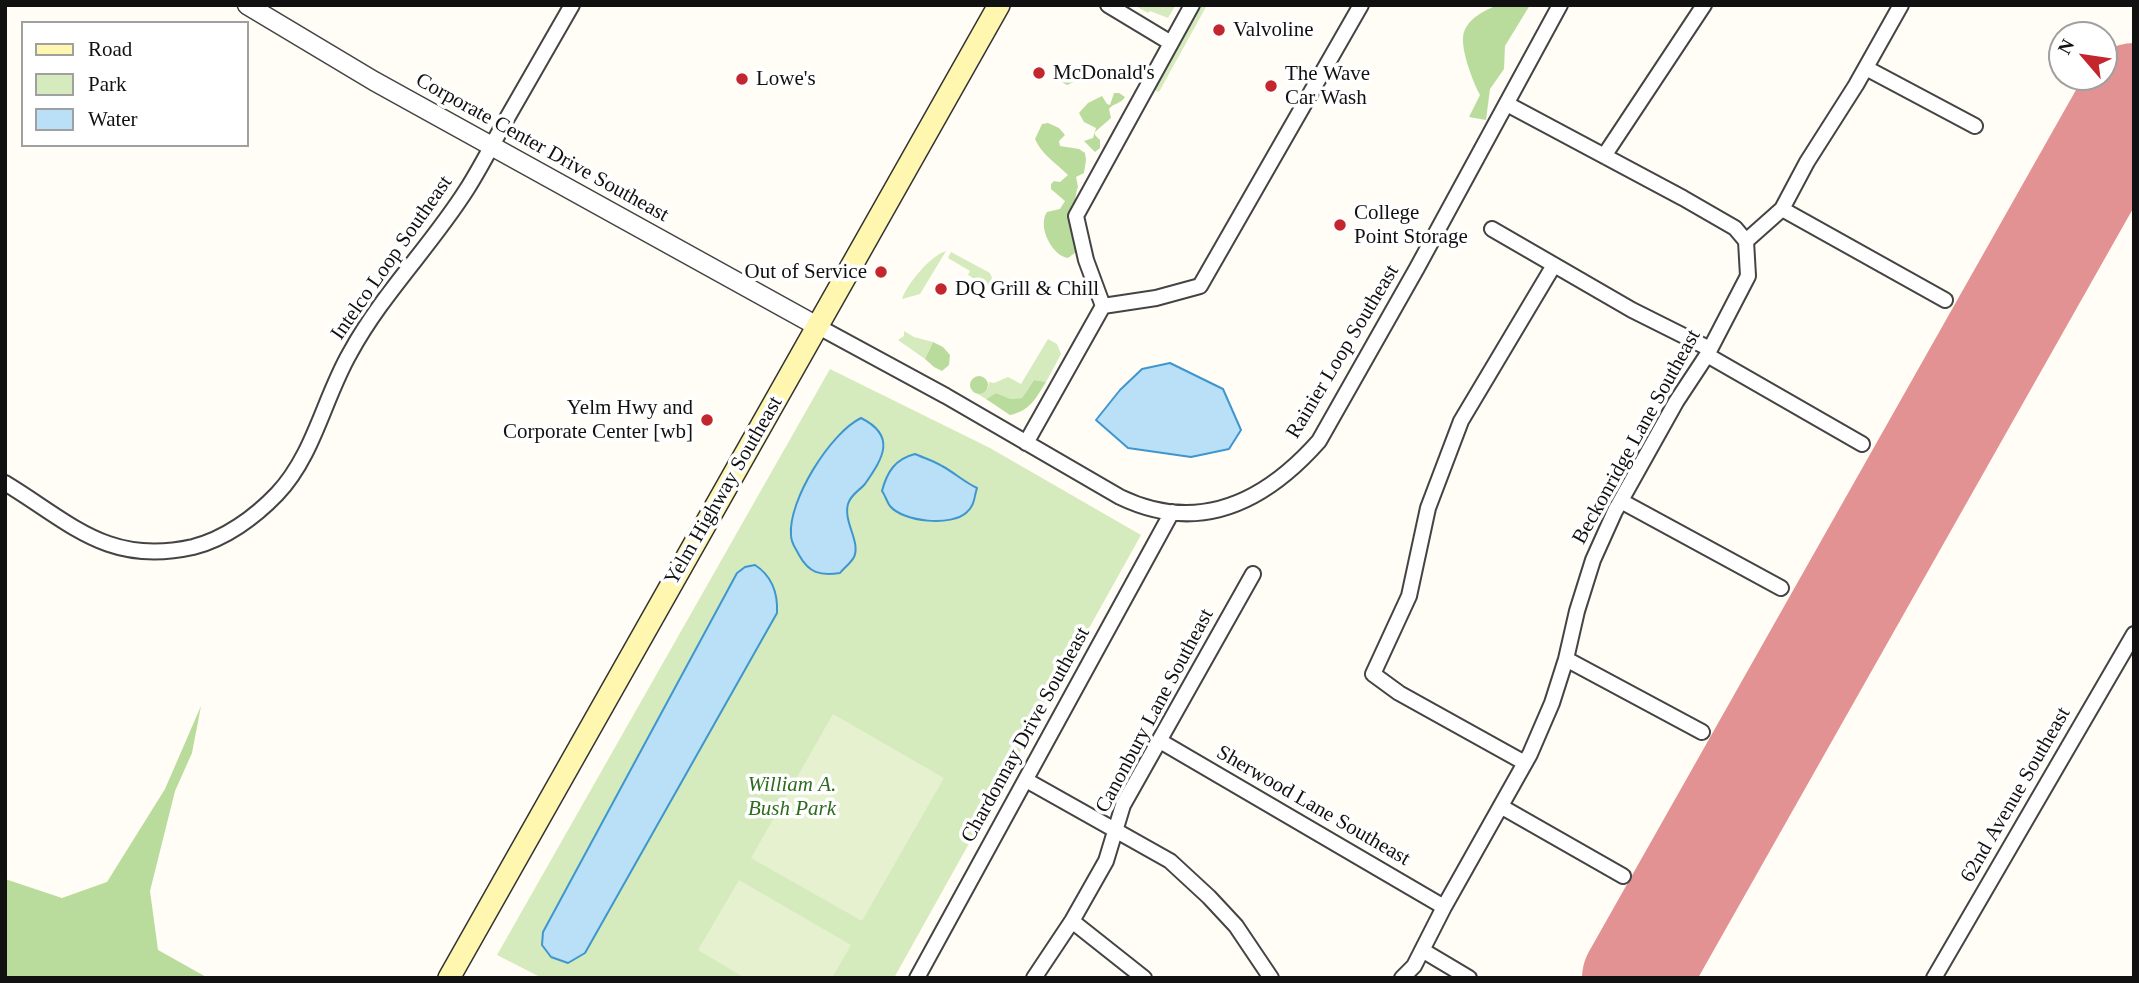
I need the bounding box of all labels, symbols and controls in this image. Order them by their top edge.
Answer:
place label: Valvoline [1233,17,1313,43]
legend [21,21,248,147]
north arrow [2048,21,2118,91]
marker: Valvoline [1211,22,1227,38]
text: N [2053,35,2078,58]
text: Road [88,37,132,61]
place label: McDonald's [1053,60,1155,86]
place label: The Wave Car Wash [1285,61,1370,111]
marker: McDonald's [1031,65,1047,81]
place label: Lowe's [756,66,816,92]
street label: Corporate Center Drive Southeast [411,68,673,228]
marker: Lowe's [734,71,750,87]
text: Park [88,72,127,96]
marker: The Wave Car Wash [1263,78,1279,94]
text: Water [88,107,138,131]
street label: Intelco Loop Southeast [326,171,458,345]
place label: College Point Storage [1354,200,1468,250]
marker: College Point Storage [1332,217,1348,233]
place label: Out of Service [745,259,867,285]
street label: Rainier Loop Southeast [1281,261,1405,443]
marker: Out of Service [873,264,889,280]
place label: DQ Grill & Chill [955,276,1099,302]
marker: DQ Grill & Chill [933,281,949,297]
street label: Beckonridge Lane Southeast [1567,325,1707,549]
street label: Yelm Highway Southeast [660,392,788,590]
place label: Yelm Hwy and Corporate Center [wb] [503,395,693,445]
marker: Yelm Hwy and Corporate Center [wb] [699,412,715,428]
street label: Canonbury Lane Southeast [1090,605,1220,817]
street label: Chardonnay Drive Southeast [956,623,1096,847]
street label: 62nd Avenue Southeast [1956,703,2076,887]
street label: Sherwood Lane Southeast [1212,740,1414,872]
park label: William A. Bush Park [748,772,836,822]

